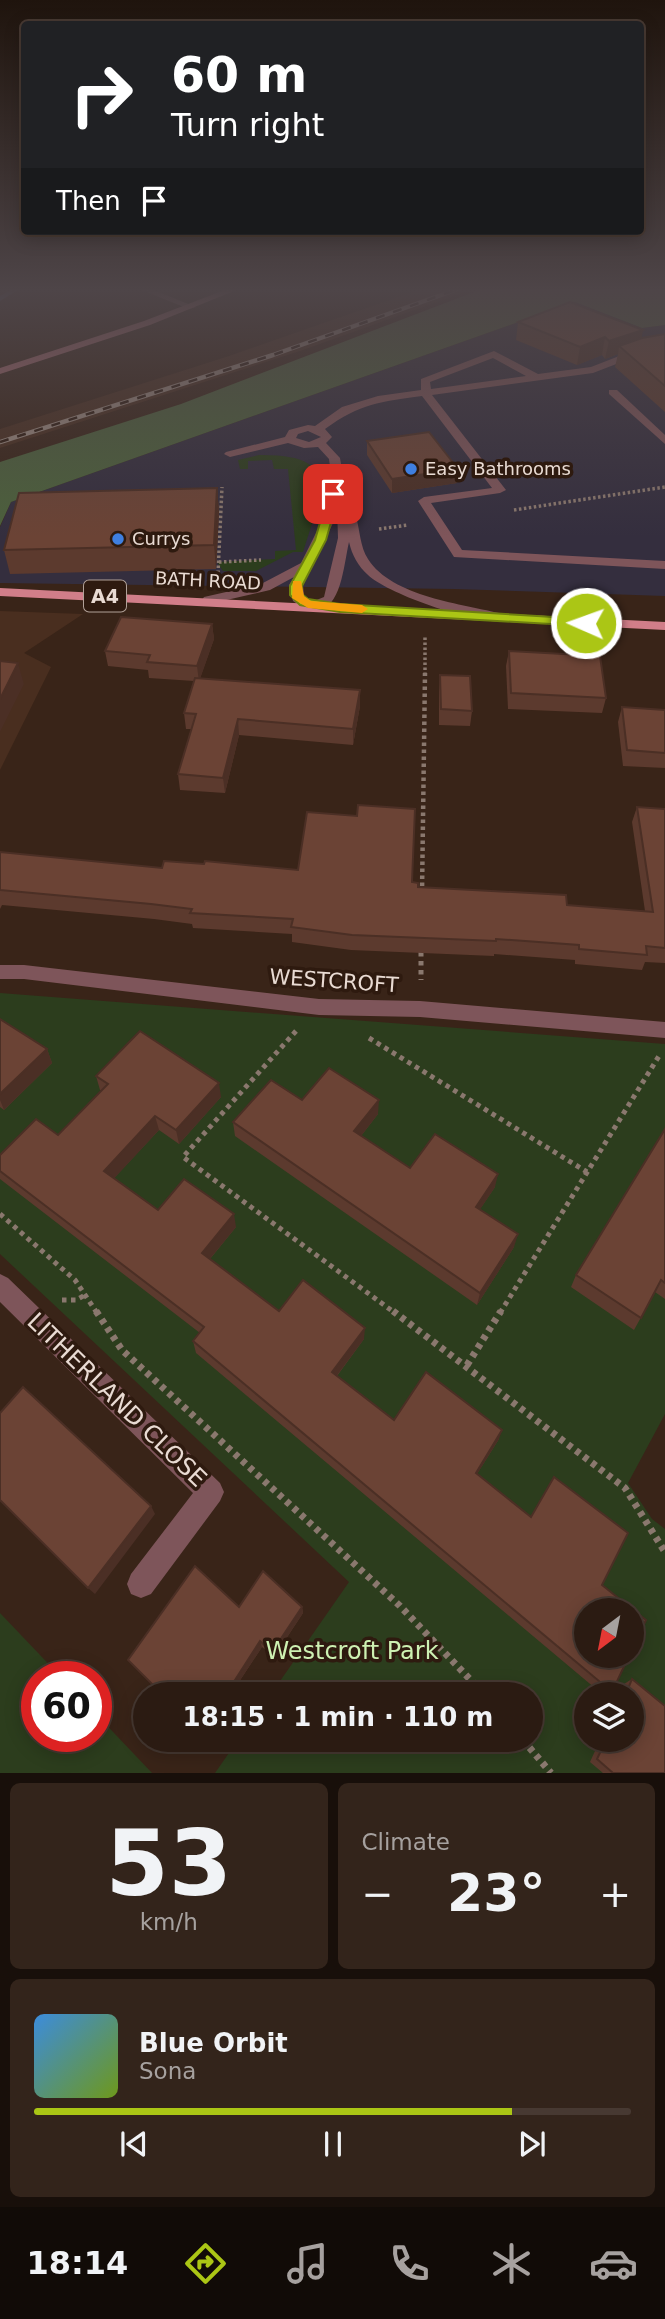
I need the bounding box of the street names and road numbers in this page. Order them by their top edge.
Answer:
street label: BATH ROAD [155,567,262,594]
road number: A4 [84,580,126,611]
street label: WESTCROFT [269,965,399,997]
street label: LITHERLAND CLOSE [22,1307,212,1493]

